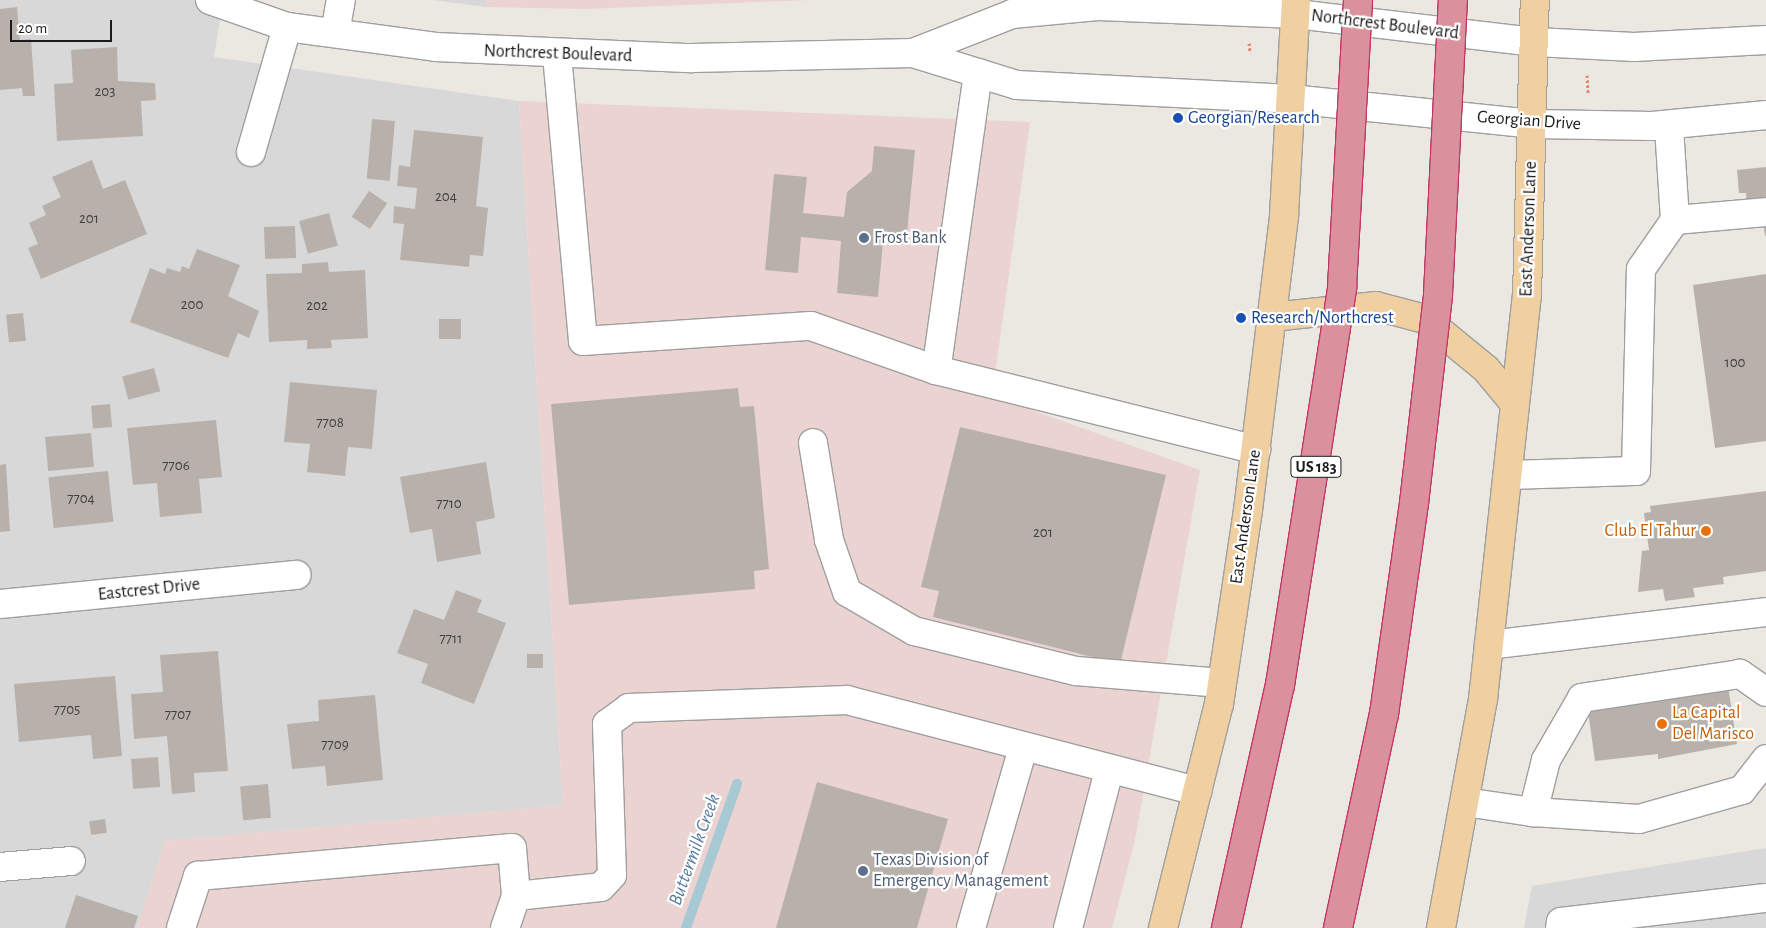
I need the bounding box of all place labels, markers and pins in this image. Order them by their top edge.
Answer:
place label: Georgian/Research [1188,107,1320,129]
marker: Georgian/Research [1172,112,1184,124]
place label: Frost Bank [874,227,946,249]
marker: Frost Bank [858,232,870,244]
place label: Research/Northcrest [1251,307,1394,329]
marker: Research/Northcrest [1235,312,1247,324]
place label: Club El Tahur [1605,520,1696,542]
marker: Club El Tahur [1700,525,1712,537]
place label: La Capital Del Marisco [1672,703,1754,746]
marker: La Capital Del Marisco [1656,718,1668,730]
place label: Texas Division of Emergency Management [873,850,1048,892]
marker: Texas Division of Emergency Management [857,865,869,877]

